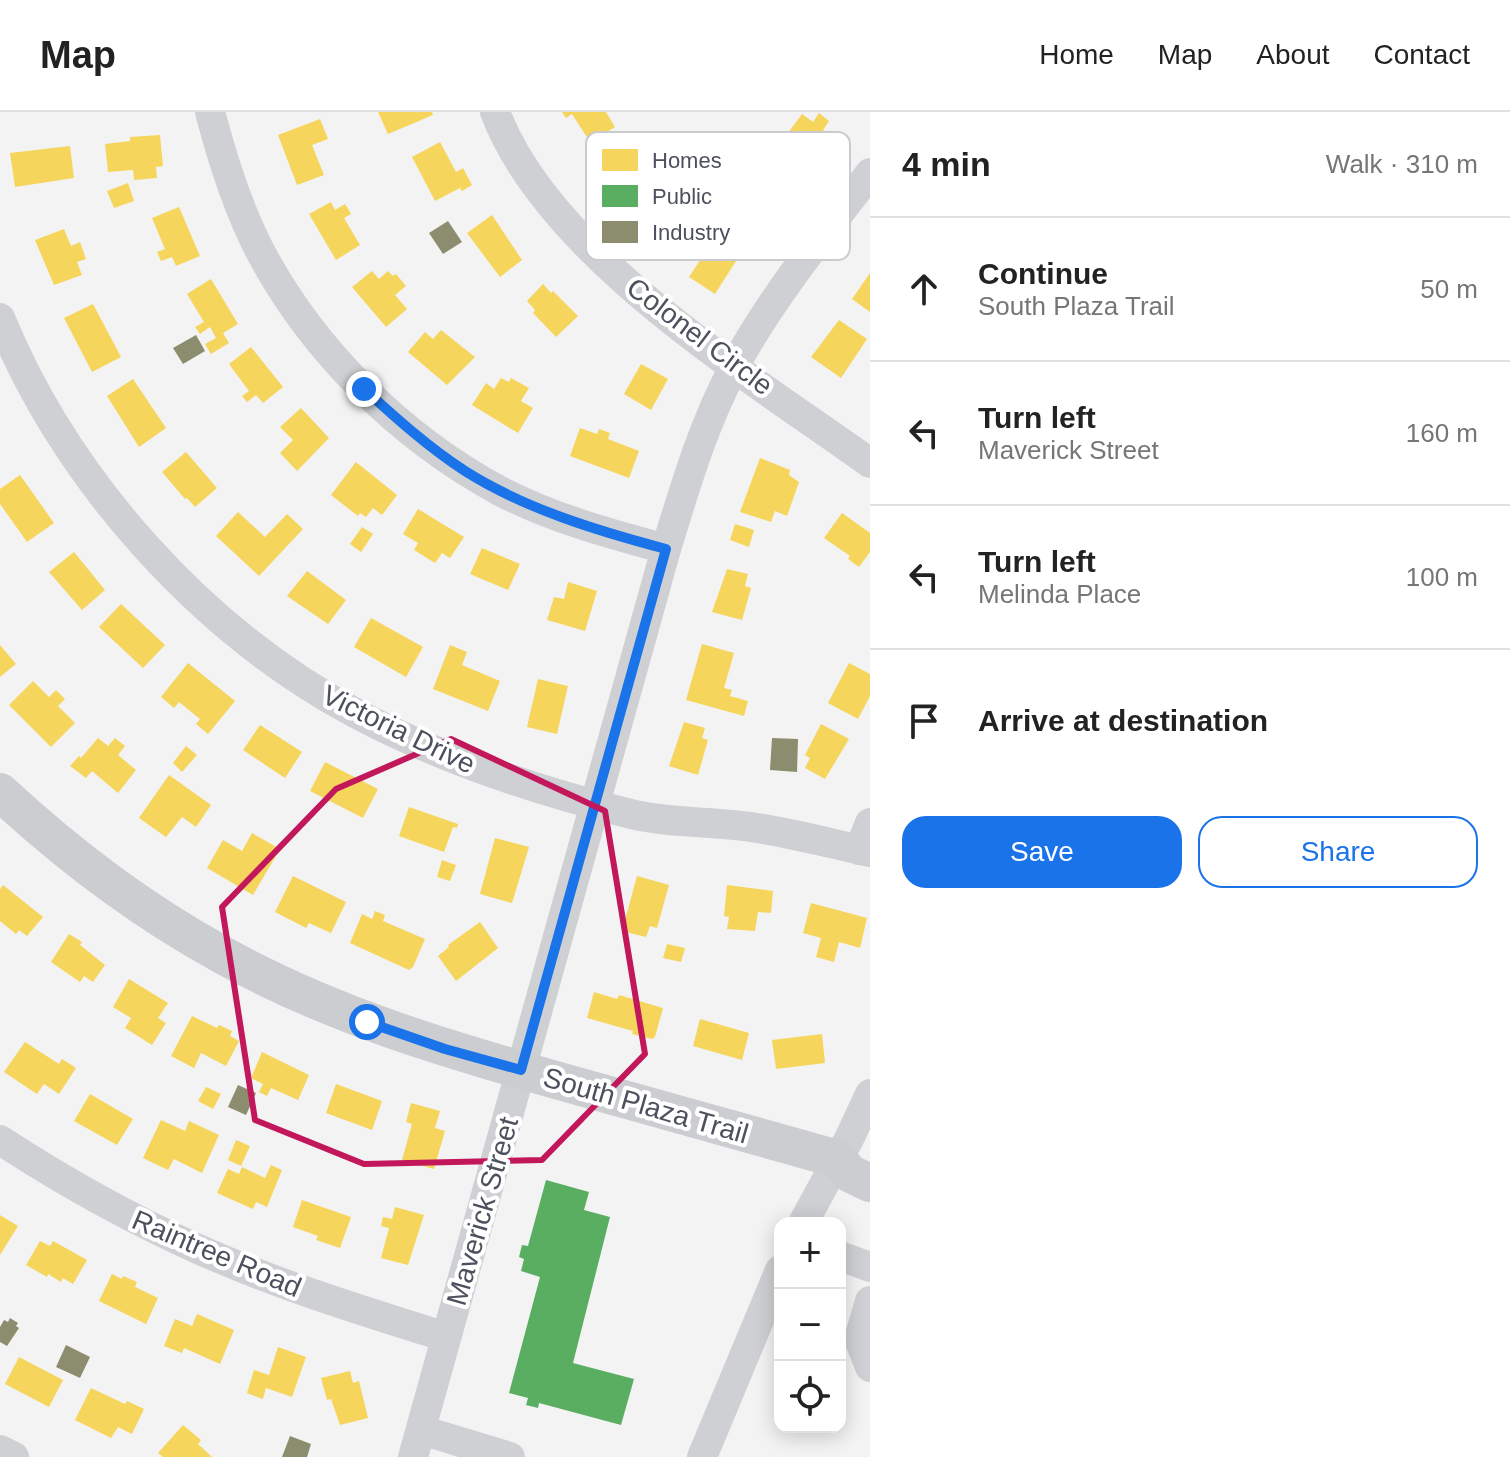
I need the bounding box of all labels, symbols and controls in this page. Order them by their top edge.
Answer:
text: Map [40,34,116,76]
text: Home [1039,39,1114,70]
text: Map [1158,39,1212,70]
text: About [1256,39,1330,70]
text: Contact [1374,39,1470,70]
legend [586,132,850,260]
text: 4 min [902,145,991,183]
text: Homes [652,148,722,173]
text: Walk · 310 m [1326,149,1478,179]
text: Public [652,184,712,209]
text: Industry [652,220,730,245]
text: Continue [978,257,1108,290]
icon: ahead [902,267,946,311]
street label: Colonel Circle [621,272,779,401]
text: 50 m [1420,274,1478,304]
text: South Plaza Trail [978,291,1175,321]
route end [346,371,382,407]
text: Turn left [978,401,1096,434]
icon: left [902,411,946,455]
text: 160 m [1406,418,1478,448]
text: Maverick Street [978,435,1159,465]
text: Turn left [978,545,1096,578]
icon: left [902,555,946,599]
text: 100 m [1406,562,1478,592]
text: Melinda Place [978,579,1141,609]
street label: Victoria Drive [317,679,480,780]
icon: arrive [902,699,946,743]
text: Arrive at destination [978,704,1268,737]
button: Save [902,816,1182,888]
button: Share [1198,816,1478,888]
route start [349,1004,385,1040]
street label: South Plaza Trail [540,1061,752,1150]
street label: Maverick Street [441,1113,524,1309]
street label: Raintree Road [128,1204,306,1303]
map controls [774,1217,846,1433]
button: + [774,1217,846,1289]
button: − [774,1289,846,1361]
button: locate [774,1361,846,1433]

